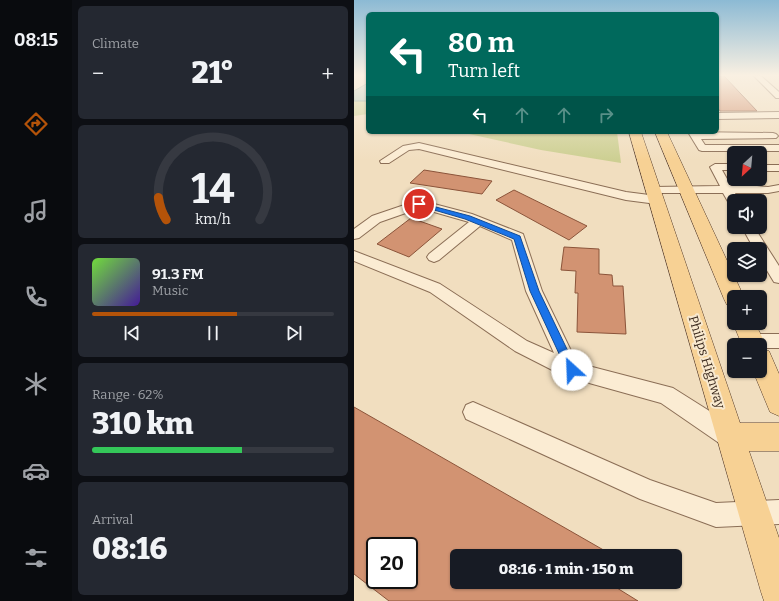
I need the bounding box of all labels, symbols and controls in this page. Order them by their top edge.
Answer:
text: 80 m [448,26,514,59]
icon: left [382,28,434,80]
text: 08:15 [14,29,58,51]
text: Climate [92,36,139,51]
text: 21° [192,55,234,91]
text: − [92,60,104,87]
text: + [321,60,334,87]
text: Turn left [448,60,520,82]
icon: left [469,104,491,126]
icon: ahead [511,104,533,126]
icon: ahead [553,104,575,126]
icon: right [595,104,617,126]
icon: directions [22,110,50,138]
north arrow [727,146,767,186]
map controls [727,146,767,378]
text: 14 [191,163,235,213]
pin [402,187,436,221]
icon: arrive [408,193,430,215]
button: sound [727,194,767,234]
icon: music [22,197,50,225]
text: km/h [195,210,231,227]
button: layers [727,242,767,282]
text: 91.3 FM [152,265,204,283]
icon: phone [22,283,50,311]
text: Music [152,283,188,298]
button: + [727,290,767,330]
street label: Philips Highway [686,314,728,410]
icon: previous [121,322,143,344]
icon: pause [202,322,224,344]
icon: next [283,322,305,344]
button: − [727,338,767,378]
position arrow [551,349,593,391]
icon: climate [22,370,50,398]
text: Range · 62% [92,387,163,402]
text: 310 km [92,406,193,442]
icon: car [22,457,50,485]
text: Arrival [92,512,133,527]
text: 08:16 [92,531,167,567]
speed limit sign: 20 [366,537,418,589]
icon: filters [22,544,50,572]
text: 08:16 · 1 min · 150 m [499,560,633,578]

